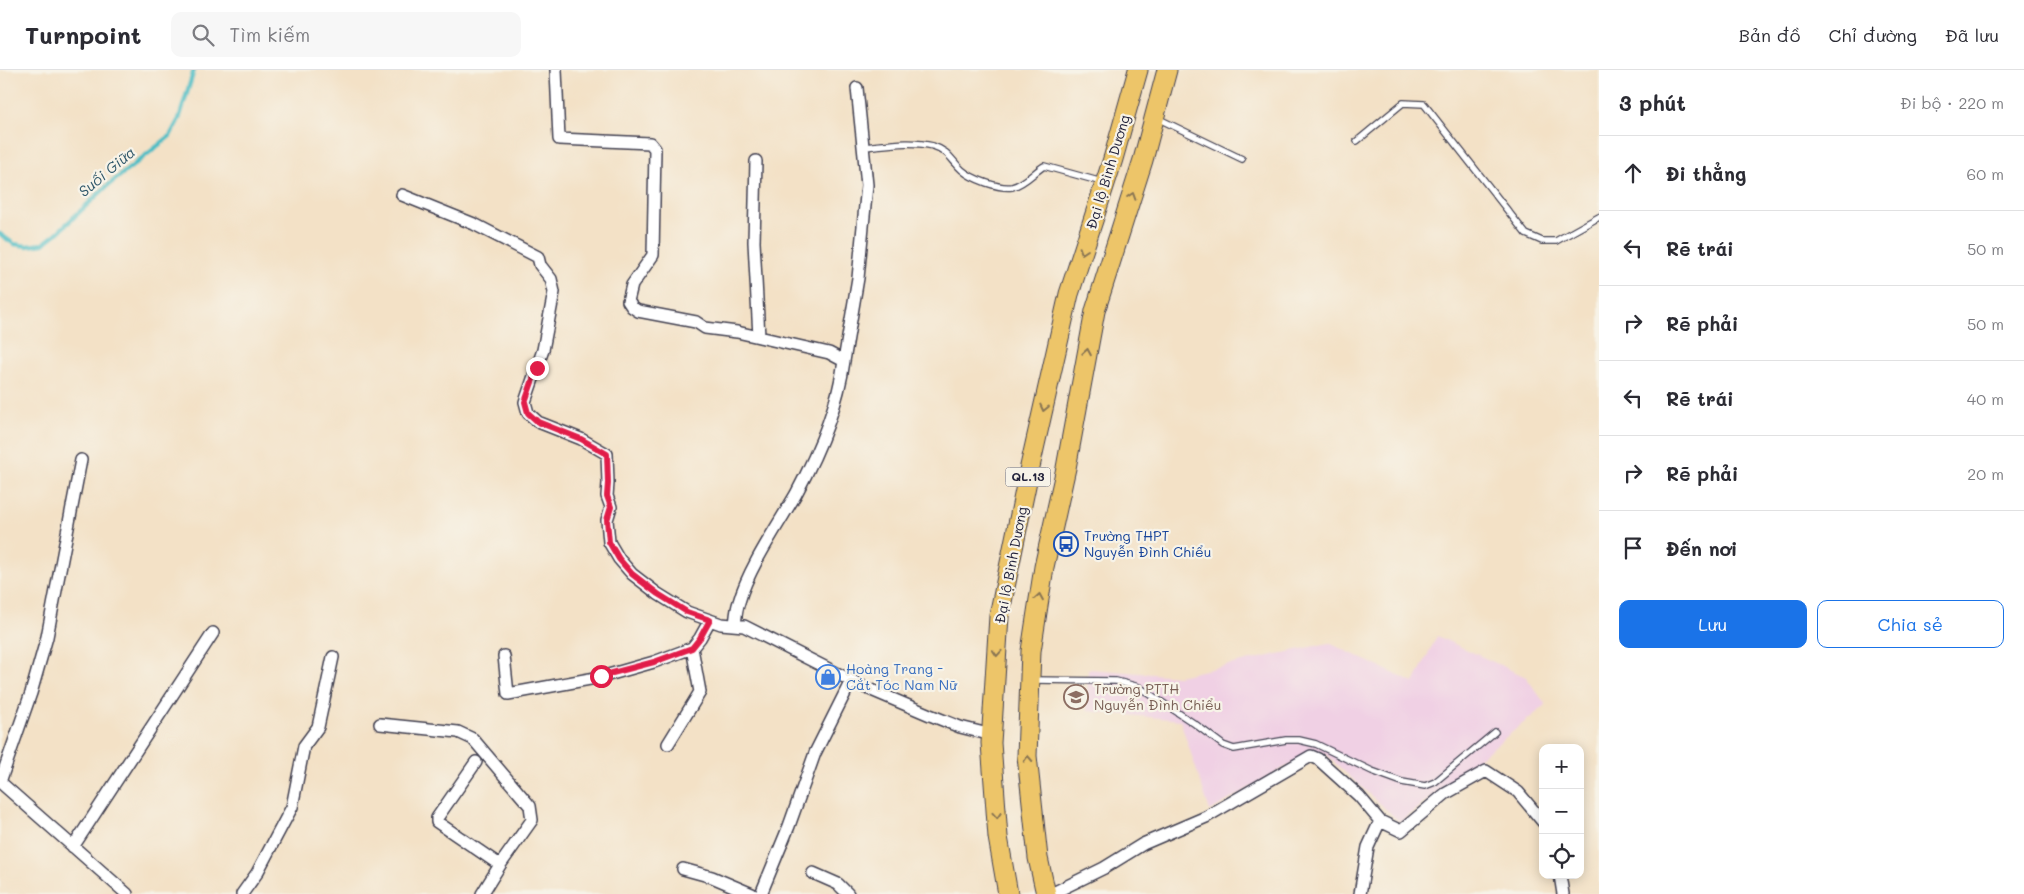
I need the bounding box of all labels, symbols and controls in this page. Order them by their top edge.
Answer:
search box [171,12,521,57]
text: Turnpoint [25,19,141,50]
icon: search [189,21,217,49]
text: Tìm kiếm [229,22,310,47]
text: Bản đồ [1739,23,1801,47]
text: Chỉ đường [1829,23,1917,47]
text: Đã lưu [1945,23,1999,47]
text: 3 phút [1619,89,1686,116]
text: Đi bộ · 220 m [1900,92,2004,113]
street label: Đại lộ Bình Dương [1081,112,1134,231]
water label: Suối Giữa [74,142,139,201]
icon: ahead [1619,159,1647,187]
text: Đi thẳng [1666,161,1746,186]
text: 60 m [1967,163,2004,184]
one-way arrow [1126,192,1136,201]
icon: left [1619,234,1647,262]
text: Rẽ trái [1666,236,1734,261]
text: 50 m [1967,238,2004,259]
one-way arrow [1079,246,1089,254]
icon: right [1619,309,1647,337]
text: Rẽ phải [1666,311,1738,336]
text: 50 m [1967,313,2004,334]
one-way arrow [1082,348,1092,357]
route end [526,357,549,380]
icon: left [1619,384,1647,412]
text: Rẽ trái [1666,386,1734,411]
text: 40 m [1967,388,2004,409]
one-way arrow [1039,403,1049,412]
icon: right [1619,459,1647,487]
text: Rẽ phải [1666,461,1738,486]
text: 20 m [1967,463,2004,484]
road number: QL.13 [1006,468,1050,487]
street label: Đại lộ Bình Dương [990,505,1031,625]
place label: Trường THPT Nguyễn Đình Chiểu [1084,526,1211,561]
bus stop icon: Trường THPT Nguyễn Đình Chiểu [1053,531,1079,557]
icon: arrive [1619,534,1647,562]
text: Đến nơi [1666,536,1738,561]
one-way arrow [1034,593,1044,602]
button: Lưu [1619,600,1807,648]
button: Chia sẻ [1817,600,2004,648]
one-way arrow [991,649,1002,657]
place label: Hoàng Trang - Cắt Tóc Nam Nữ [846,659,958,694]
shop icon: Hoàng Trang - Cắt Tóc Nam Nữ [815,664,841,690]
route start [590,665,613,688]
place label: Trường PTTH Nguyễn Đình Chiểu [1094,679,1221,714]
school or university icon: Trường PTTH Nguyễn Đình Chiểu [1063,684,1089,710]
map controls [1539,744,1584,879]
button: + [1539,744,1584,789]
one-way arrow [1022,755,1033,763]
button: − [1539,789,1584,834]
one-way arrow [991,812,1002,820]
button: locate [1539,834,1584,879]

